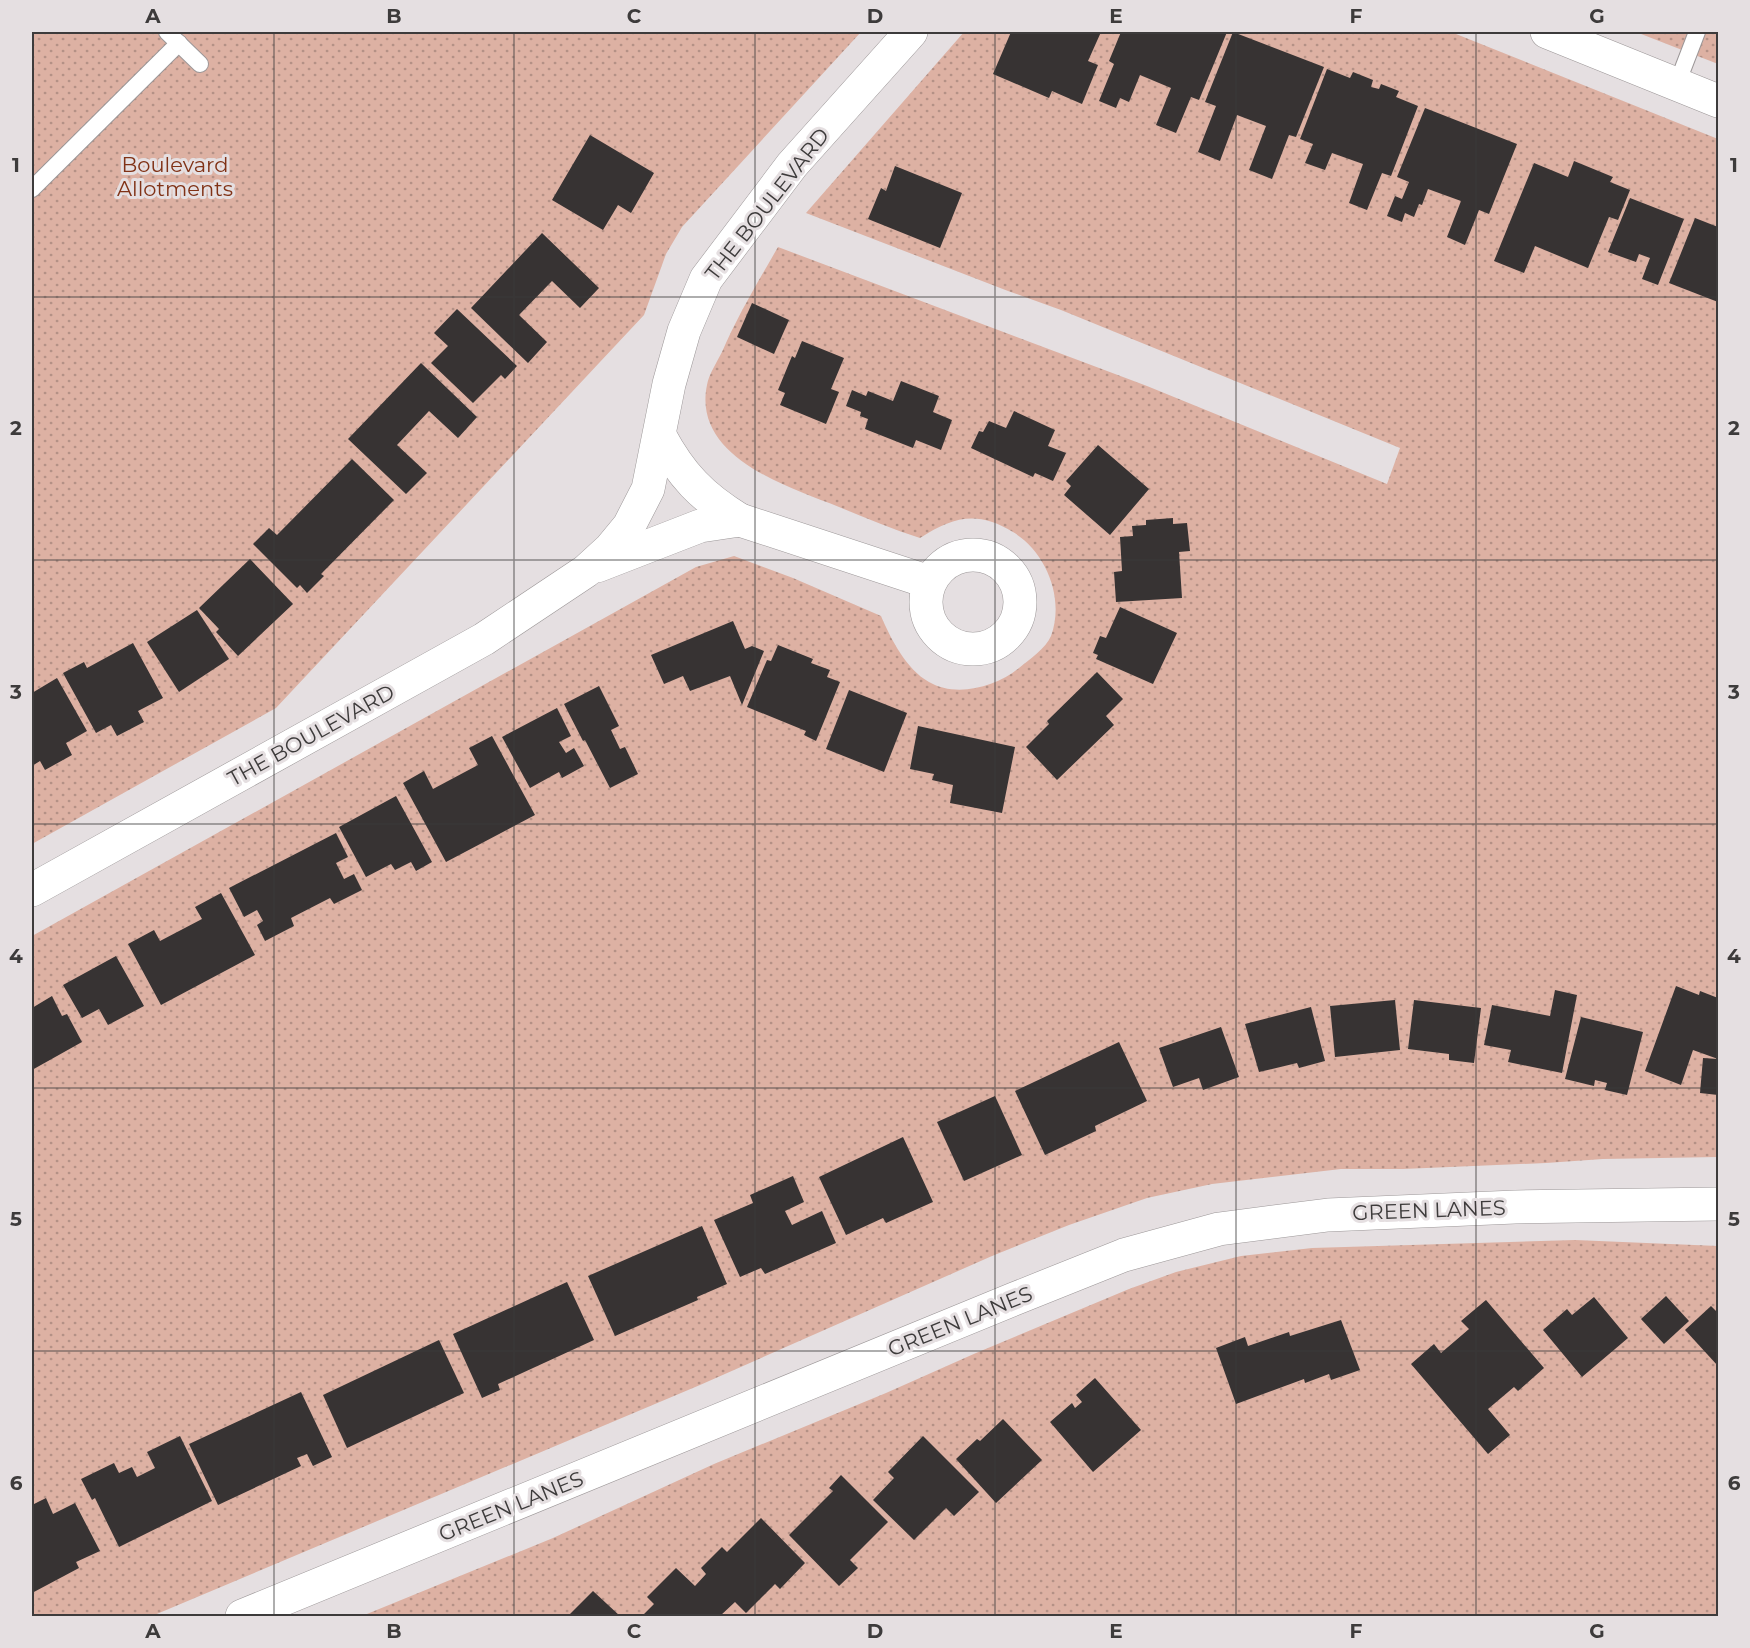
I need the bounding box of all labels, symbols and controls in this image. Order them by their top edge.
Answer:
text: A [144,4,161,28]
text: B [386,4,402,28]
text: C [627,4,642,28]
text: D [867,4,883,28]
text: E [1109,4,1123,28]
text: F [1350,4,1363,28]
text: G [1589,4,1605,28]
street label: THE BOULEVARD [700,123,834,285]
park label: Boulevard Allotments [117,152,233,201]
text: 1 [12,153,20,177]
text: 1 [1730,153,1738,177]
text: 2 [10,416,22,440]
text: 2 [1728,416,1740,440]
street label: THE BOULEVARD [223,679,399,791]
text: 3 [9,680,22,704]
text: 3 [1727,680,1740,704]
text: 4 [9,944,23,968]
text: 4 [1727,944,1741,968]
street label: GREEN LANES [1352,1195,1506,1225]
text: 5 [10,1207,22,1231]
text: 5 [1728,1207,1740,1231]
street label: GREEN LANES [884,1281,1036,1361]
street label: GREEN LANES [435,1466,587,1546]
text: 6 [10,1471,23,1495]
text: 6 [1728,1471,1741,1495]
text: A [144,1619,161,1643]
text: B [386,1619,402,1643]
text: C [627,1619,642,1643]
text: D [867,1619,883,1643]
text: E [1109,1619,1123,1643]
text: F [1350,1619,1363,1643]
text: G [1589,1619,1605,1643]

